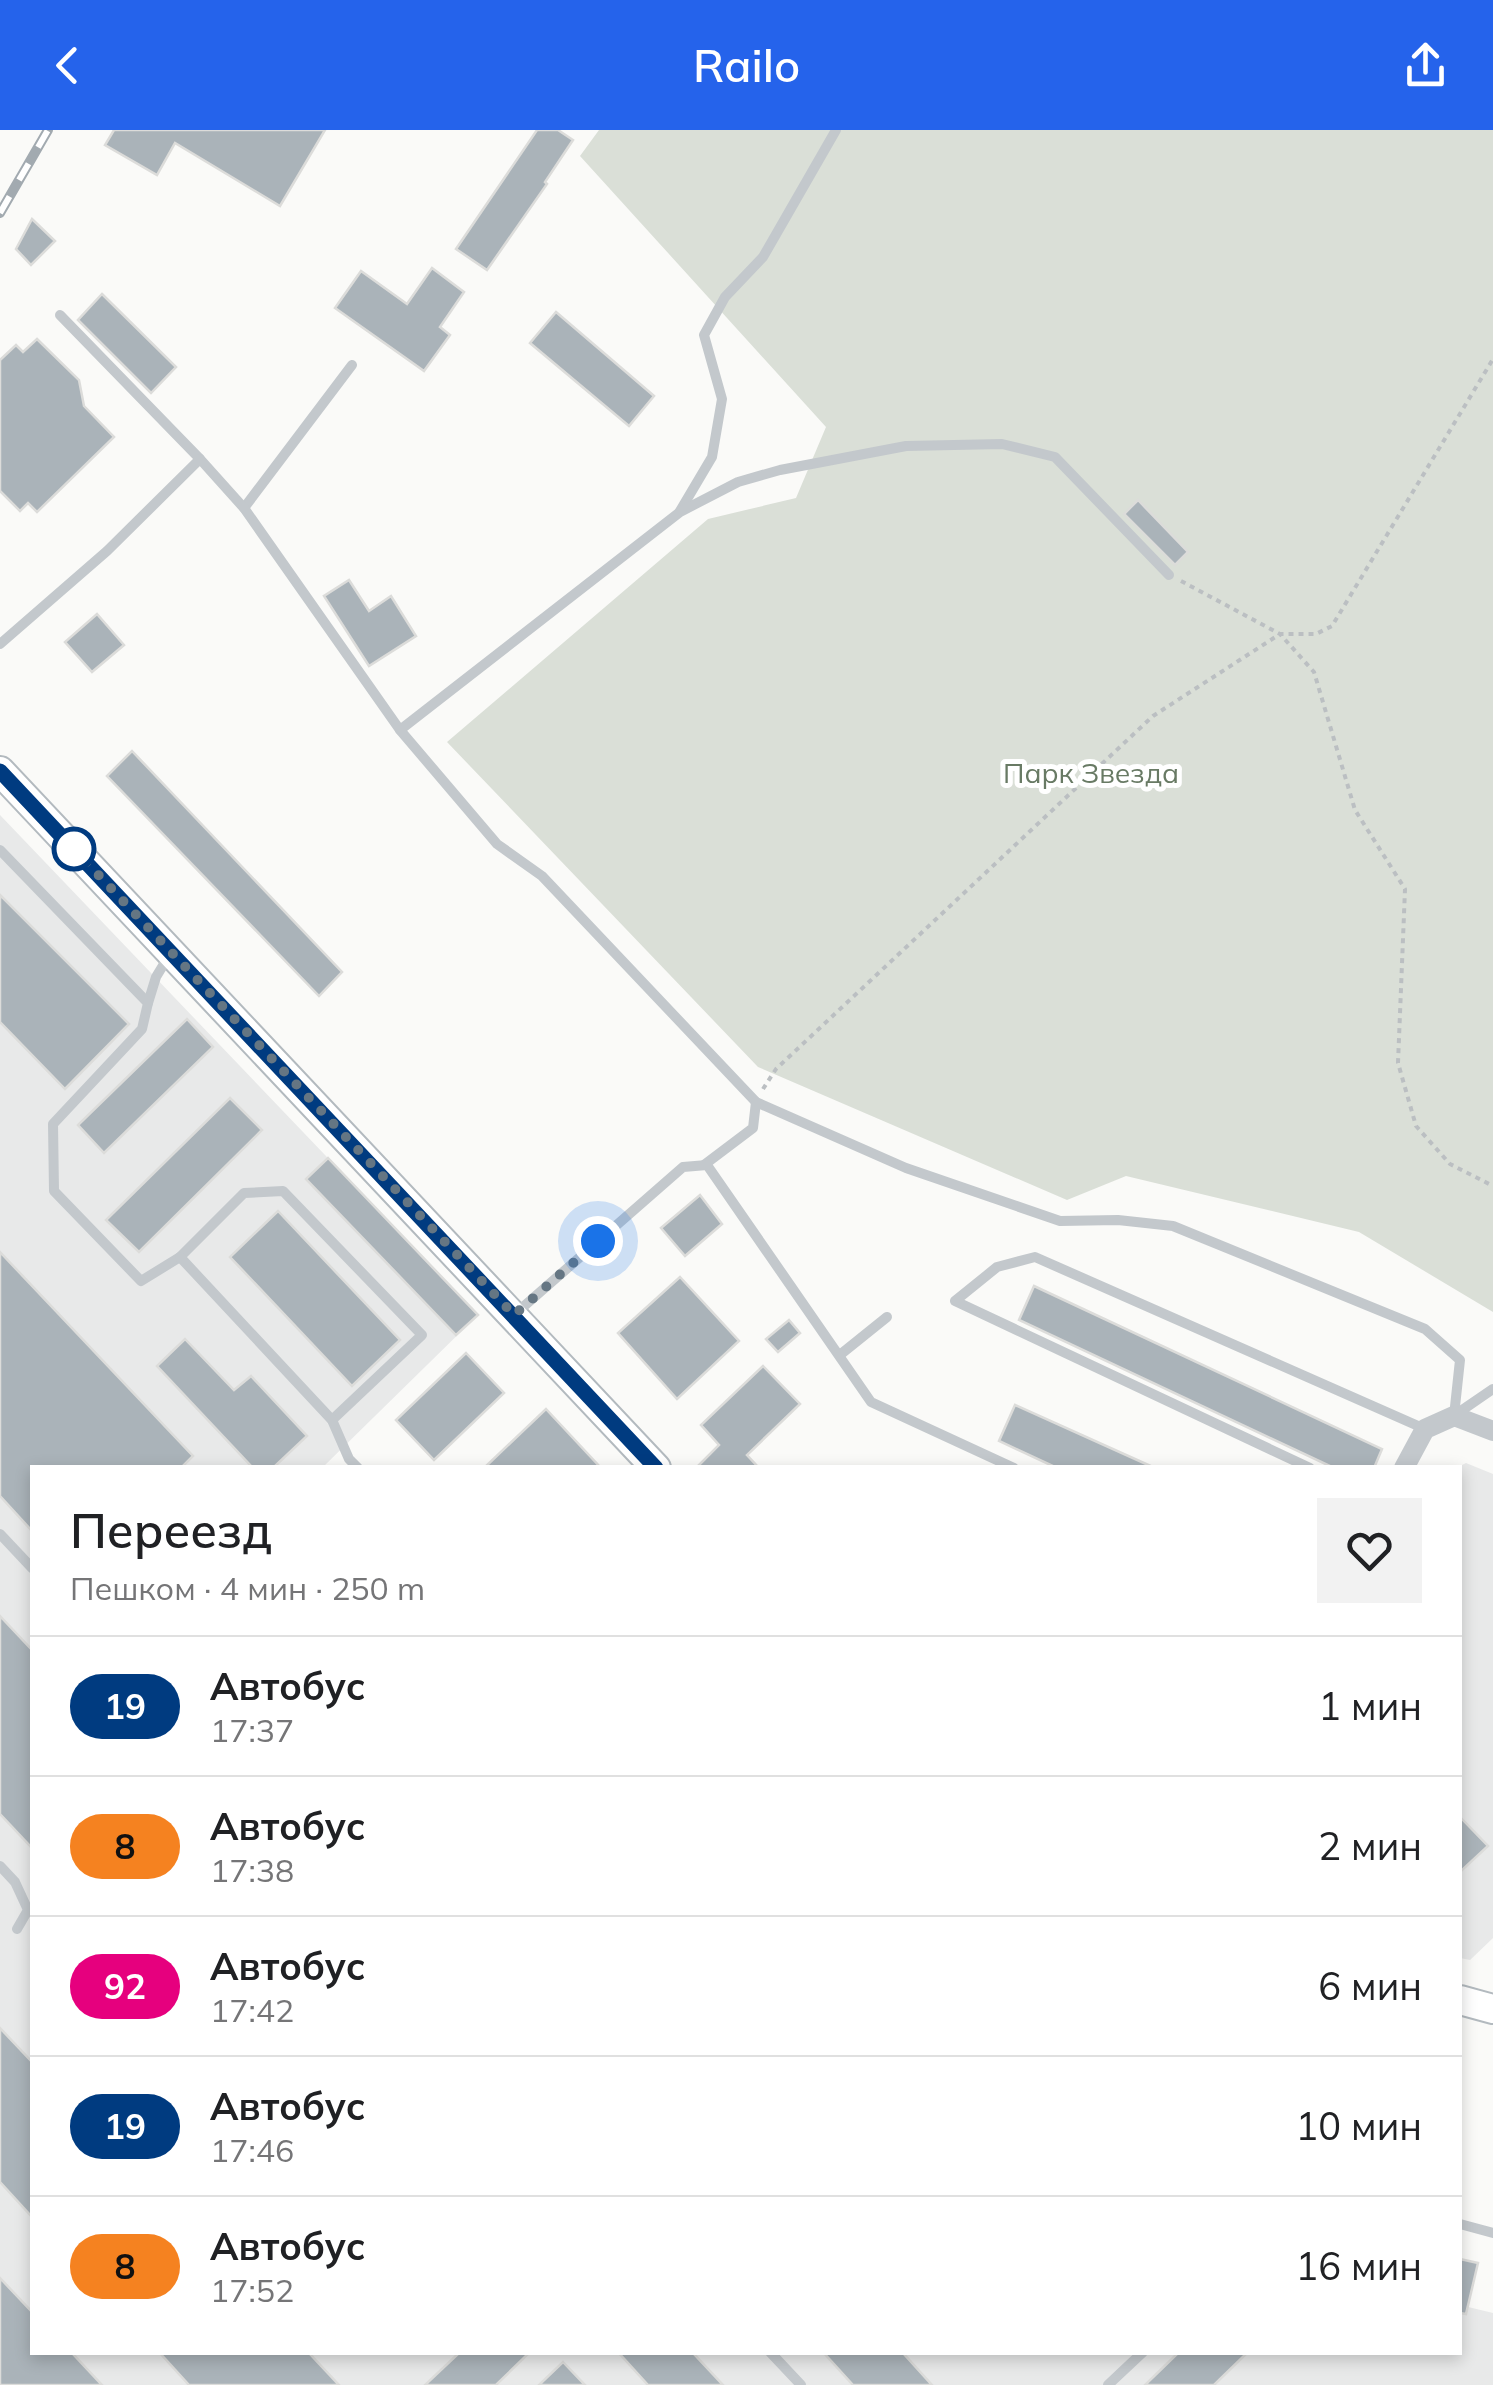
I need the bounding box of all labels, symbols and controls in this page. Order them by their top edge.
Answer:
text: Railo [693,37,800,93]
icon: back [40,38,95,93]
icon: share [1398,38,1453,93]
park label: Парк Звезда [1003,755,1179,790]
unlabelled marker [53,828,95,870]
your location [573,1216,623,1266]
button: heart [1317,1498,1422,1603]
text: Переезд [70,1500,272,1560]
text: Пешком · 4 мин · 250 m [70,1568,425,1608]
text: Автобус [210,1662,365,1710]
text: 1 мин [1318,1682,1422,1730]
text: 19 [104,1684,146,1728]
text: 17:37 [210,1710,294,1750]
text: Автобус [210,1802,365,1850]
text: 2 мин [1318,1822,1422,1870]
text: 8 [114,1824,136,1868]
text: 17:38 [210,1850,294,1890]
text: Автобус [210,1942,365,1990]
text: 6 мин [1318,1962,1422,2010]
text: 92 [104,1964,146,2008]
text: 17:42 [210,1990,294,2030]
text: Автобус [210,2082,365,2130]
text: 10 мин [1296,2102,1422,2150]
text: 19 [104,2104,146,2148]
text: 17:46 [210,2130,294,2170]
text: Автобус [210,2222,365,2270]
text: 16 мин [1296,2242,1422,2290]
text: 8 [114,2244,136,2288]
text: 17:52 [210,2270,294,2310]

